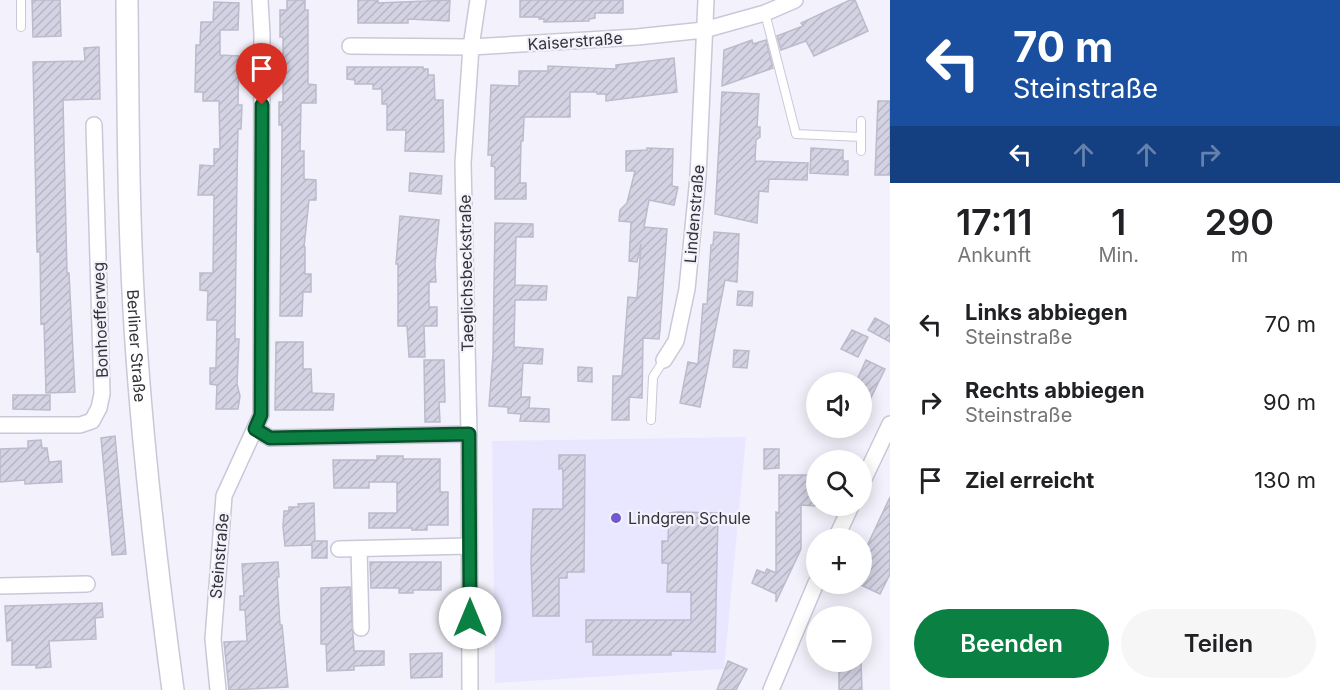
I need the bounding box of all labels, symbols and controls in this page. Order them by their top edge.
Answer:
text: 70 m [1013,21,1113,72]
icon: left [914,24,992,102]
street label: Kaiserstraße [527,28,623,54]
pin [236,43,287,105]
icon: arrive [245,52,278,85]
text: Steinstraße [1013,72,1158,105]
icon: left [1004,138,1037,171]
icon: ahead [1067,138,1100,171]
icon: ahead [1130,138,1163,171]
icon: right [1193,138,1226,171]
street label: Lindenstraße [680,164,708,264]
street label: Taeglichsbeckstraße [455,194,477,352]
text: 17:11 [956,200,1033,244]
text: 1 [1111,200,1126,244]
text: 290 [1205,200,1274,244]
text: Ankunft [957,243,1031,267]
text: Min. [1098,243,1139,267]
text: m [1231,243,1248,267]
street label: Bonhoefferweg [88,262,112,378]
street label: Berliner Straße [123,289,150,403]
text: Links abbiegen [965,299,1128,325]
icon: left [914,308,947,341]
text: 70 m [1265,311,1316,337]
text: Steinstraße [965,325,1072,349]
map controls [806,372,872,672]
button: sound [806,372,872,438]
text: Rechts abbiegen [965,377,1145,403]
icon: right [914,386,947,419]
text: 90 m [1263,389,1316,415]
text: Steinstraße [965,403,1072,427]
button: search [806,450,872,516]
icon: arrive [914,464,947,497]
text: Ziel erreicht [965,467,1094,493]
text: 130 m [1254,467,1316,493]
place label: Lindgren Schule [628,508,751,528]
marker: Lindgren Schule [609,511,623,525]
street label: Steinstraße [205,512,233,600]
button: + [806,528,872,594]
position arrow [438,586,502,650]
button: − [806,606,872,672]
button: Beenden [914,609,1109,678]
button: Teilen [1121,609,1316,678]

